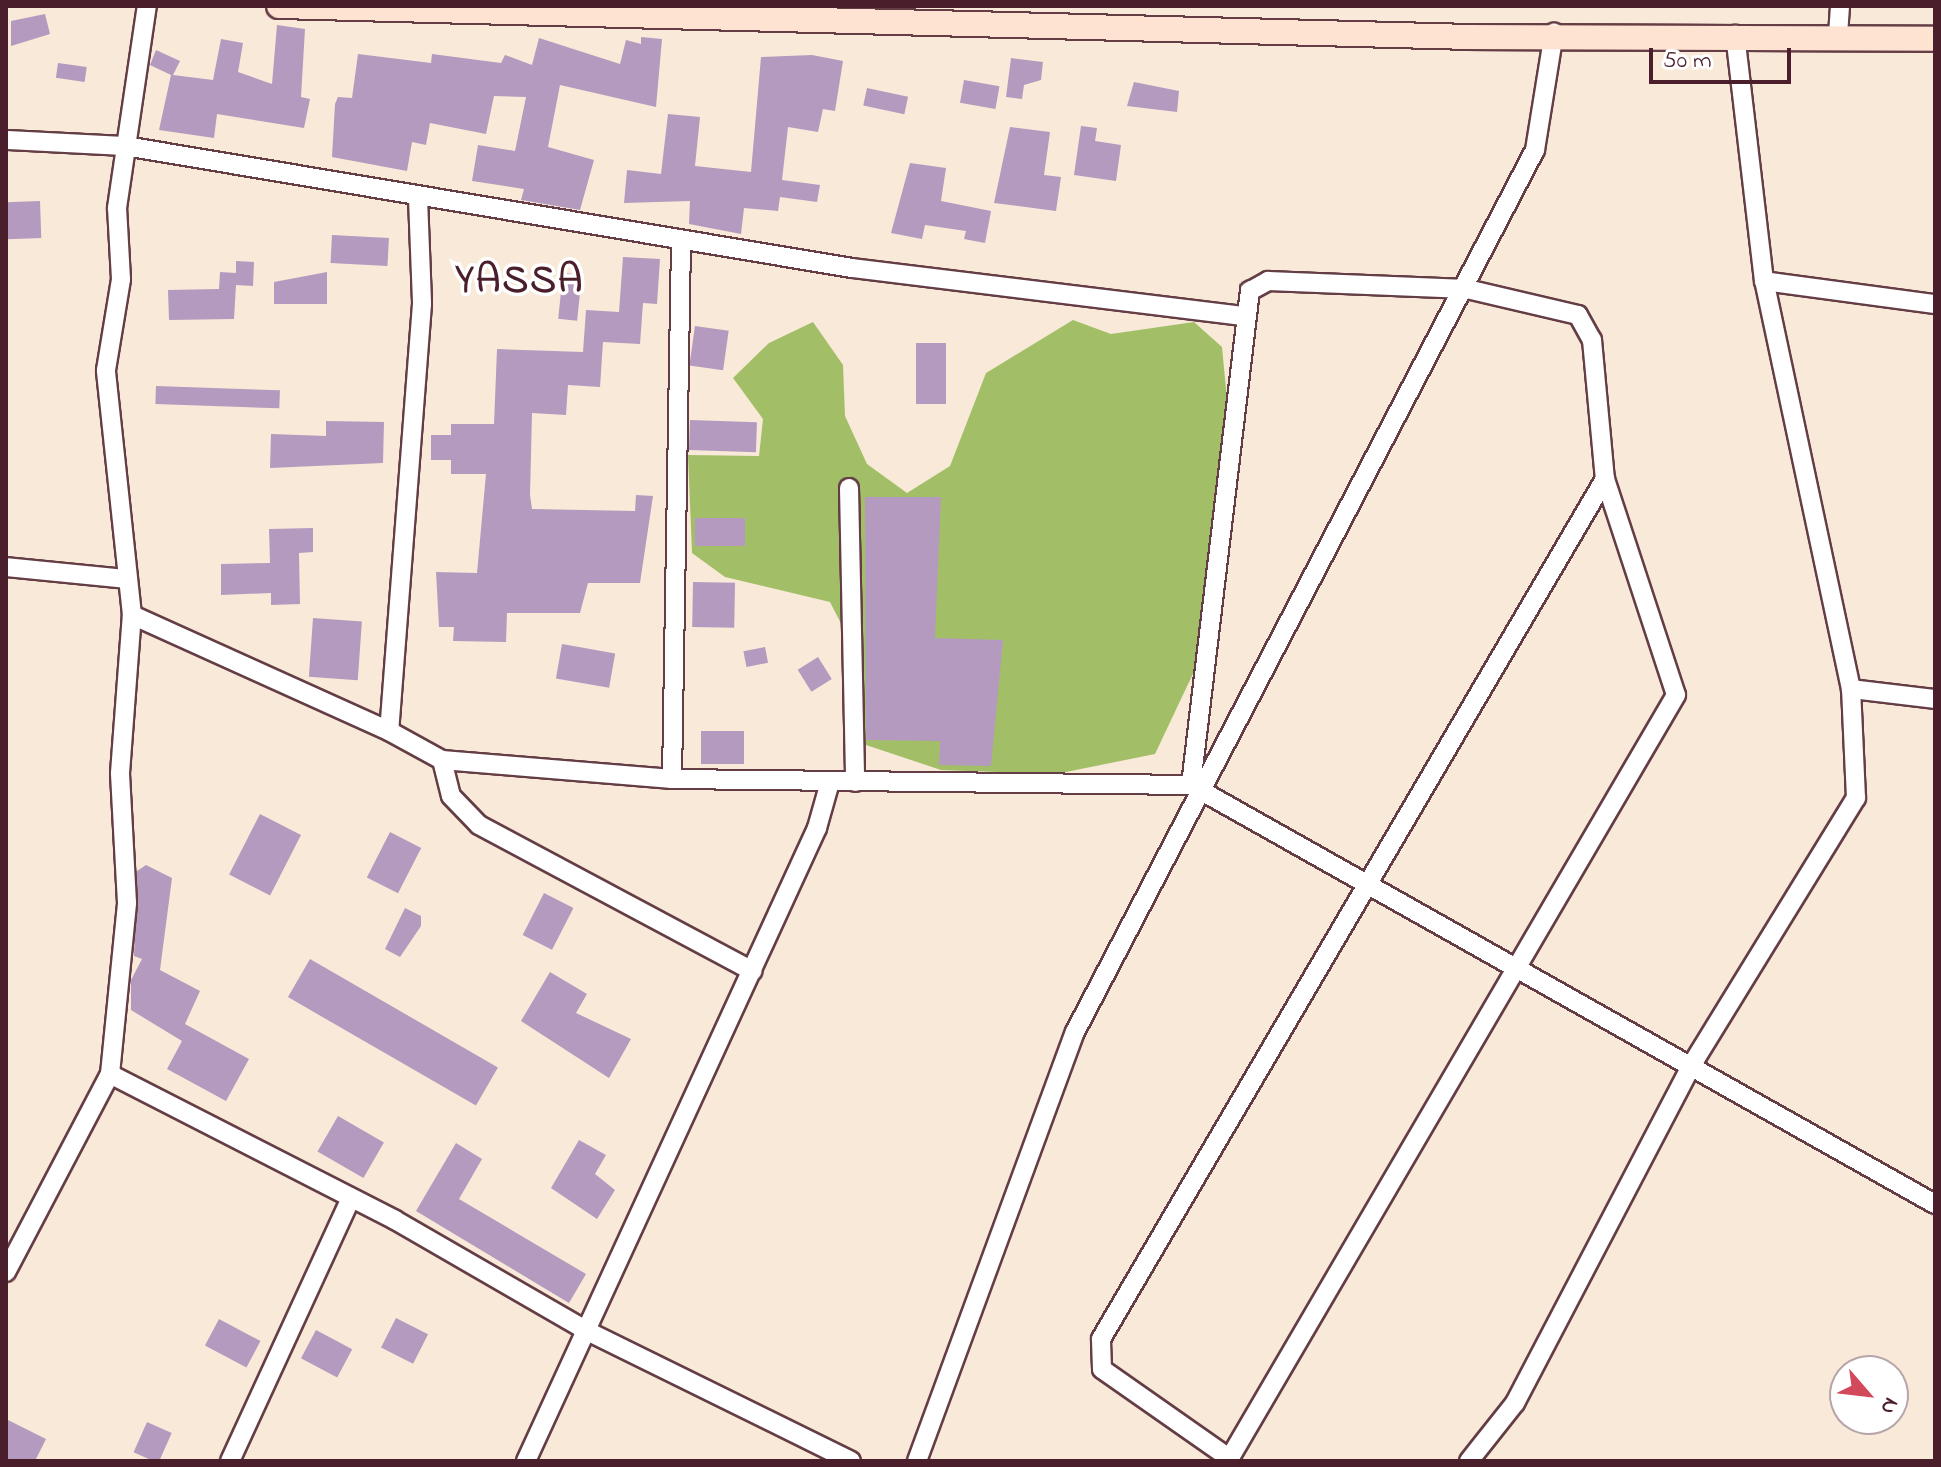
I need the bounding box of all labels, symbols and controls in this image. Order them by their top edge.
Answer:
scale bar [1653,32,1795,82]
text: 50 m [1663,44,1712,79]
district label: YASSA [456,258,584,306]
north arrow [1829,1355,1909,1435]
text: N [1871,1391,1906,1419]

